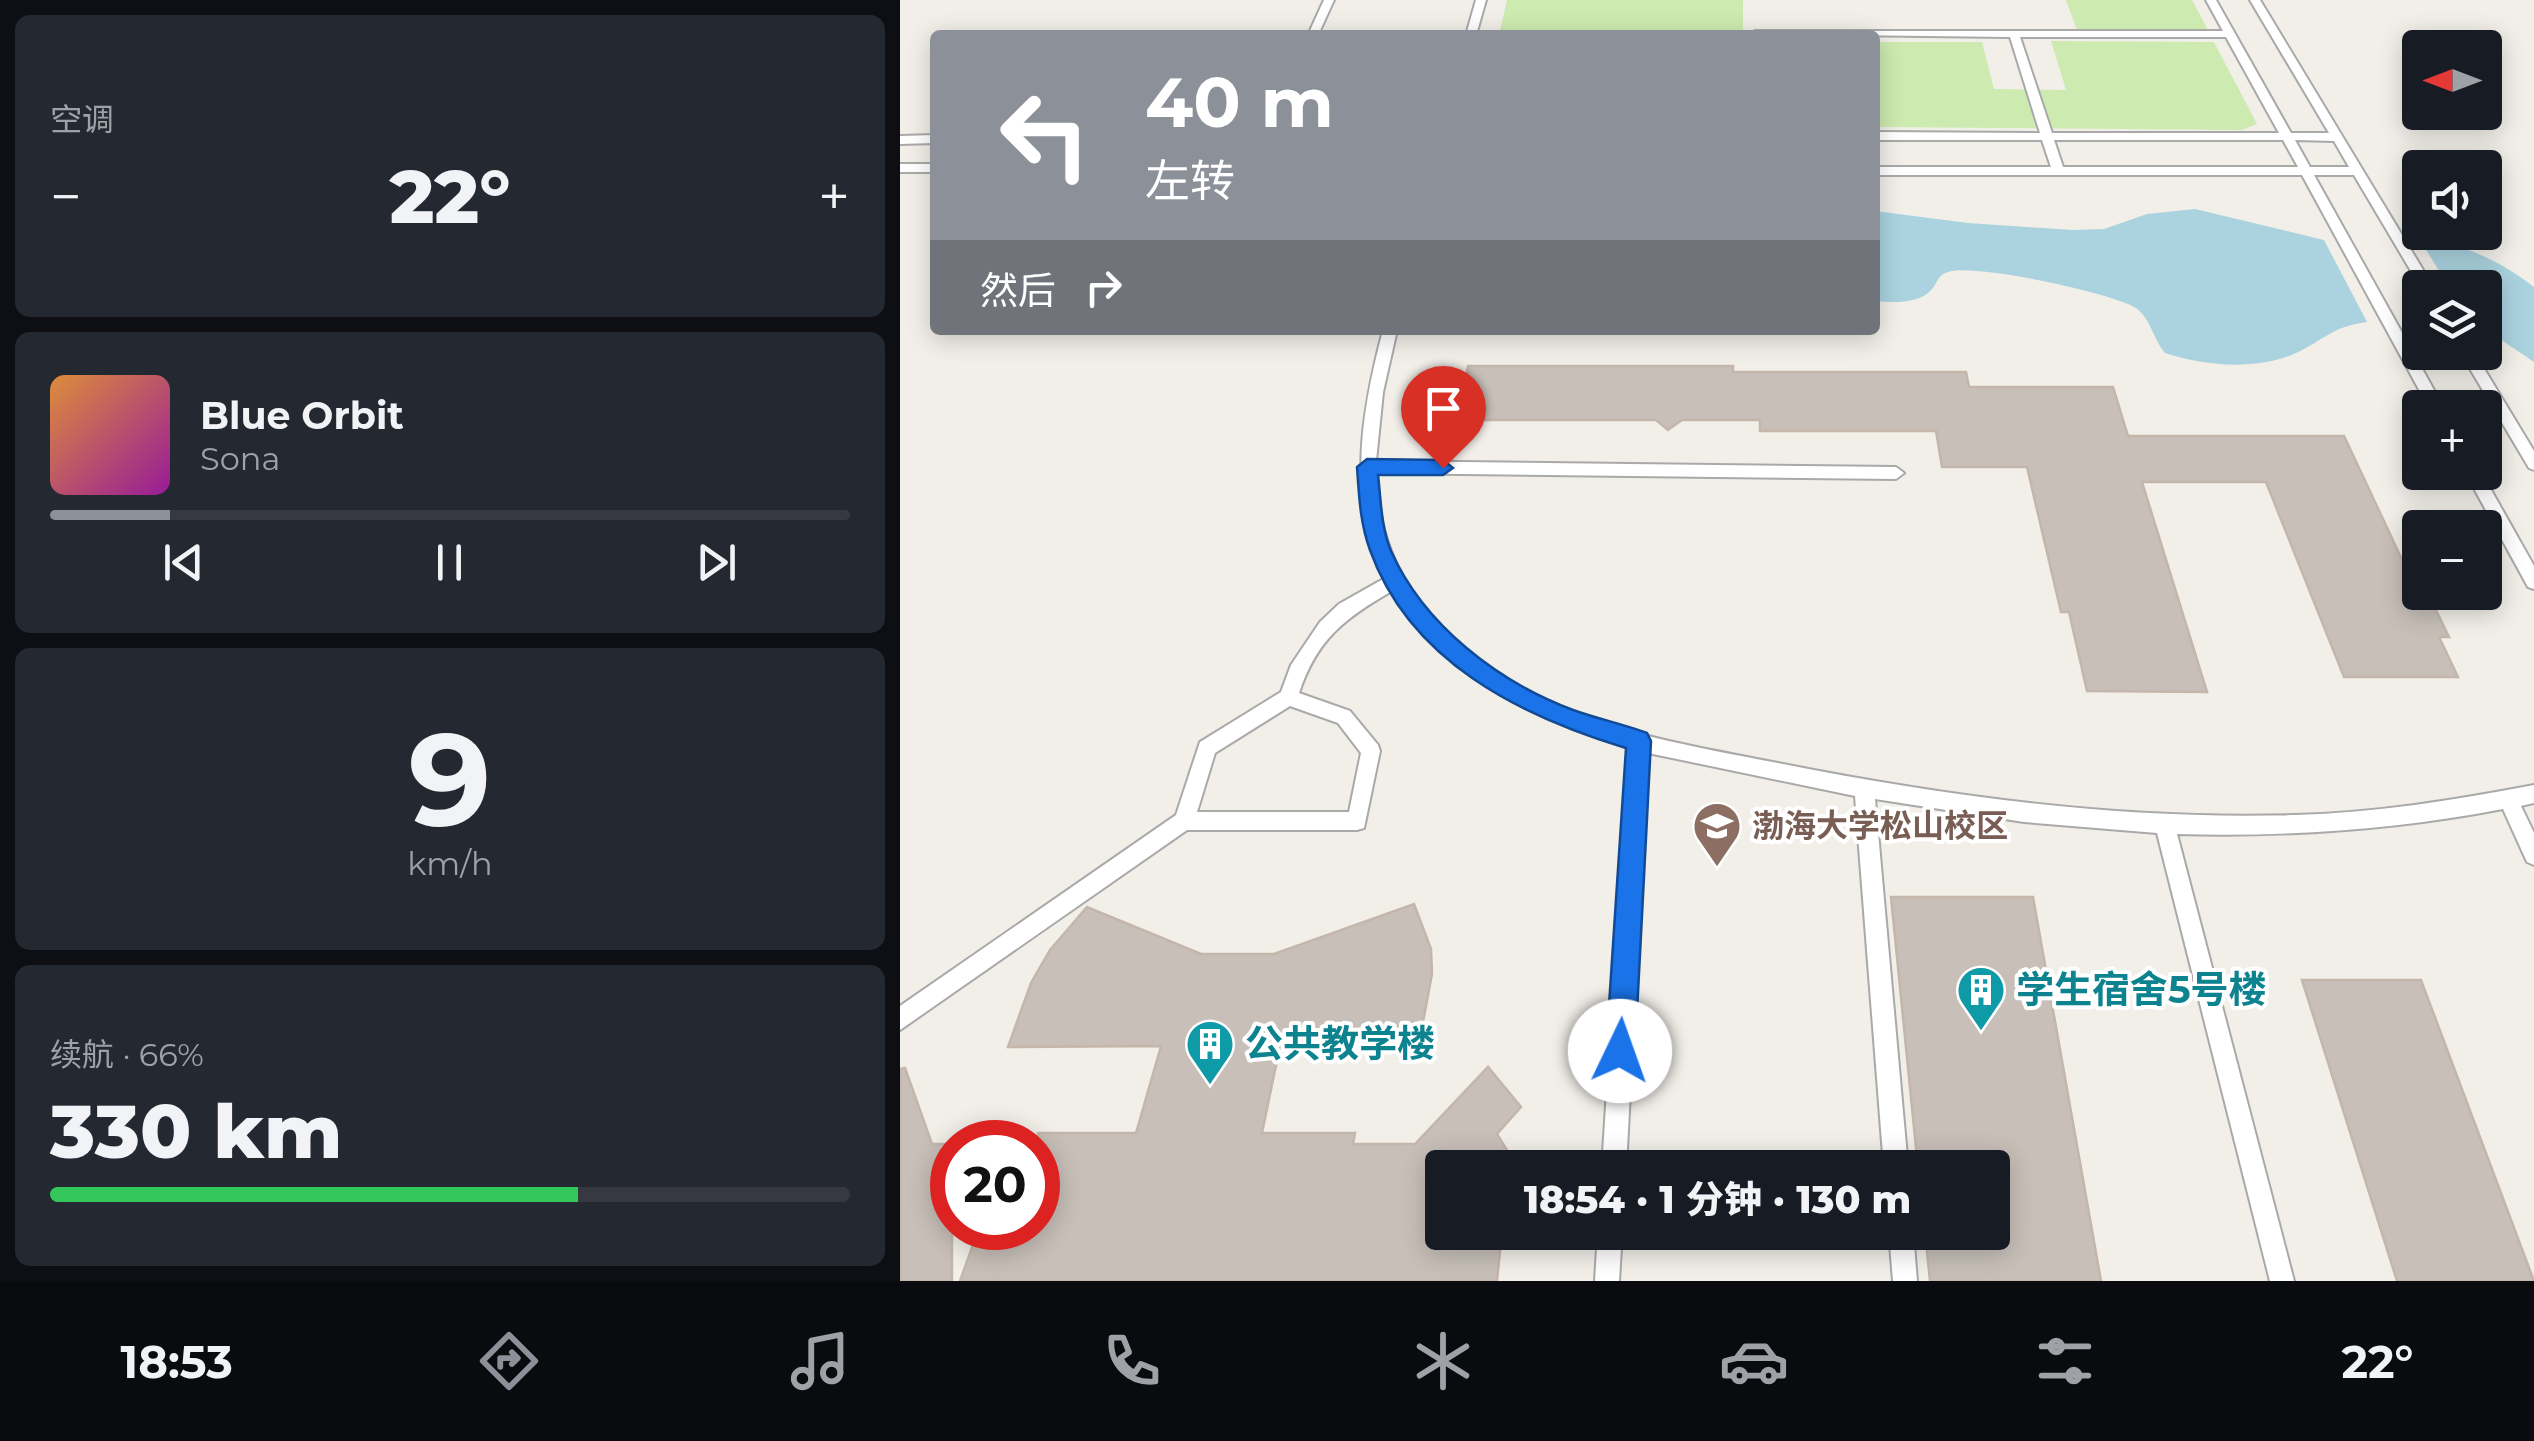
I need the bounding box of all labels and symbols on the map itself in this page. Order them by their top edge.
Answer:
north arrow [2402,30,2502,130]
pin [1401,366,1486,469]
school or university icon: 渤海大学松山校区 [1691,800,1743,868]
place label: 渤海大学松山校区 [1752,806,2008,845]
building icon: 学生宿舍5号楼 [1955,964,2007,1032]
place label: 学生宿舍5号楼 [2016,966,2267,1013]
position arrow [1568,999,1672,1103]
building icon: 公共教学楼 [1184,1018,1236,1086]
place label: 公共教学楼 [1245,1020,1435,1067]
speed limit sign: 20 [930,1120,1060,1250]

